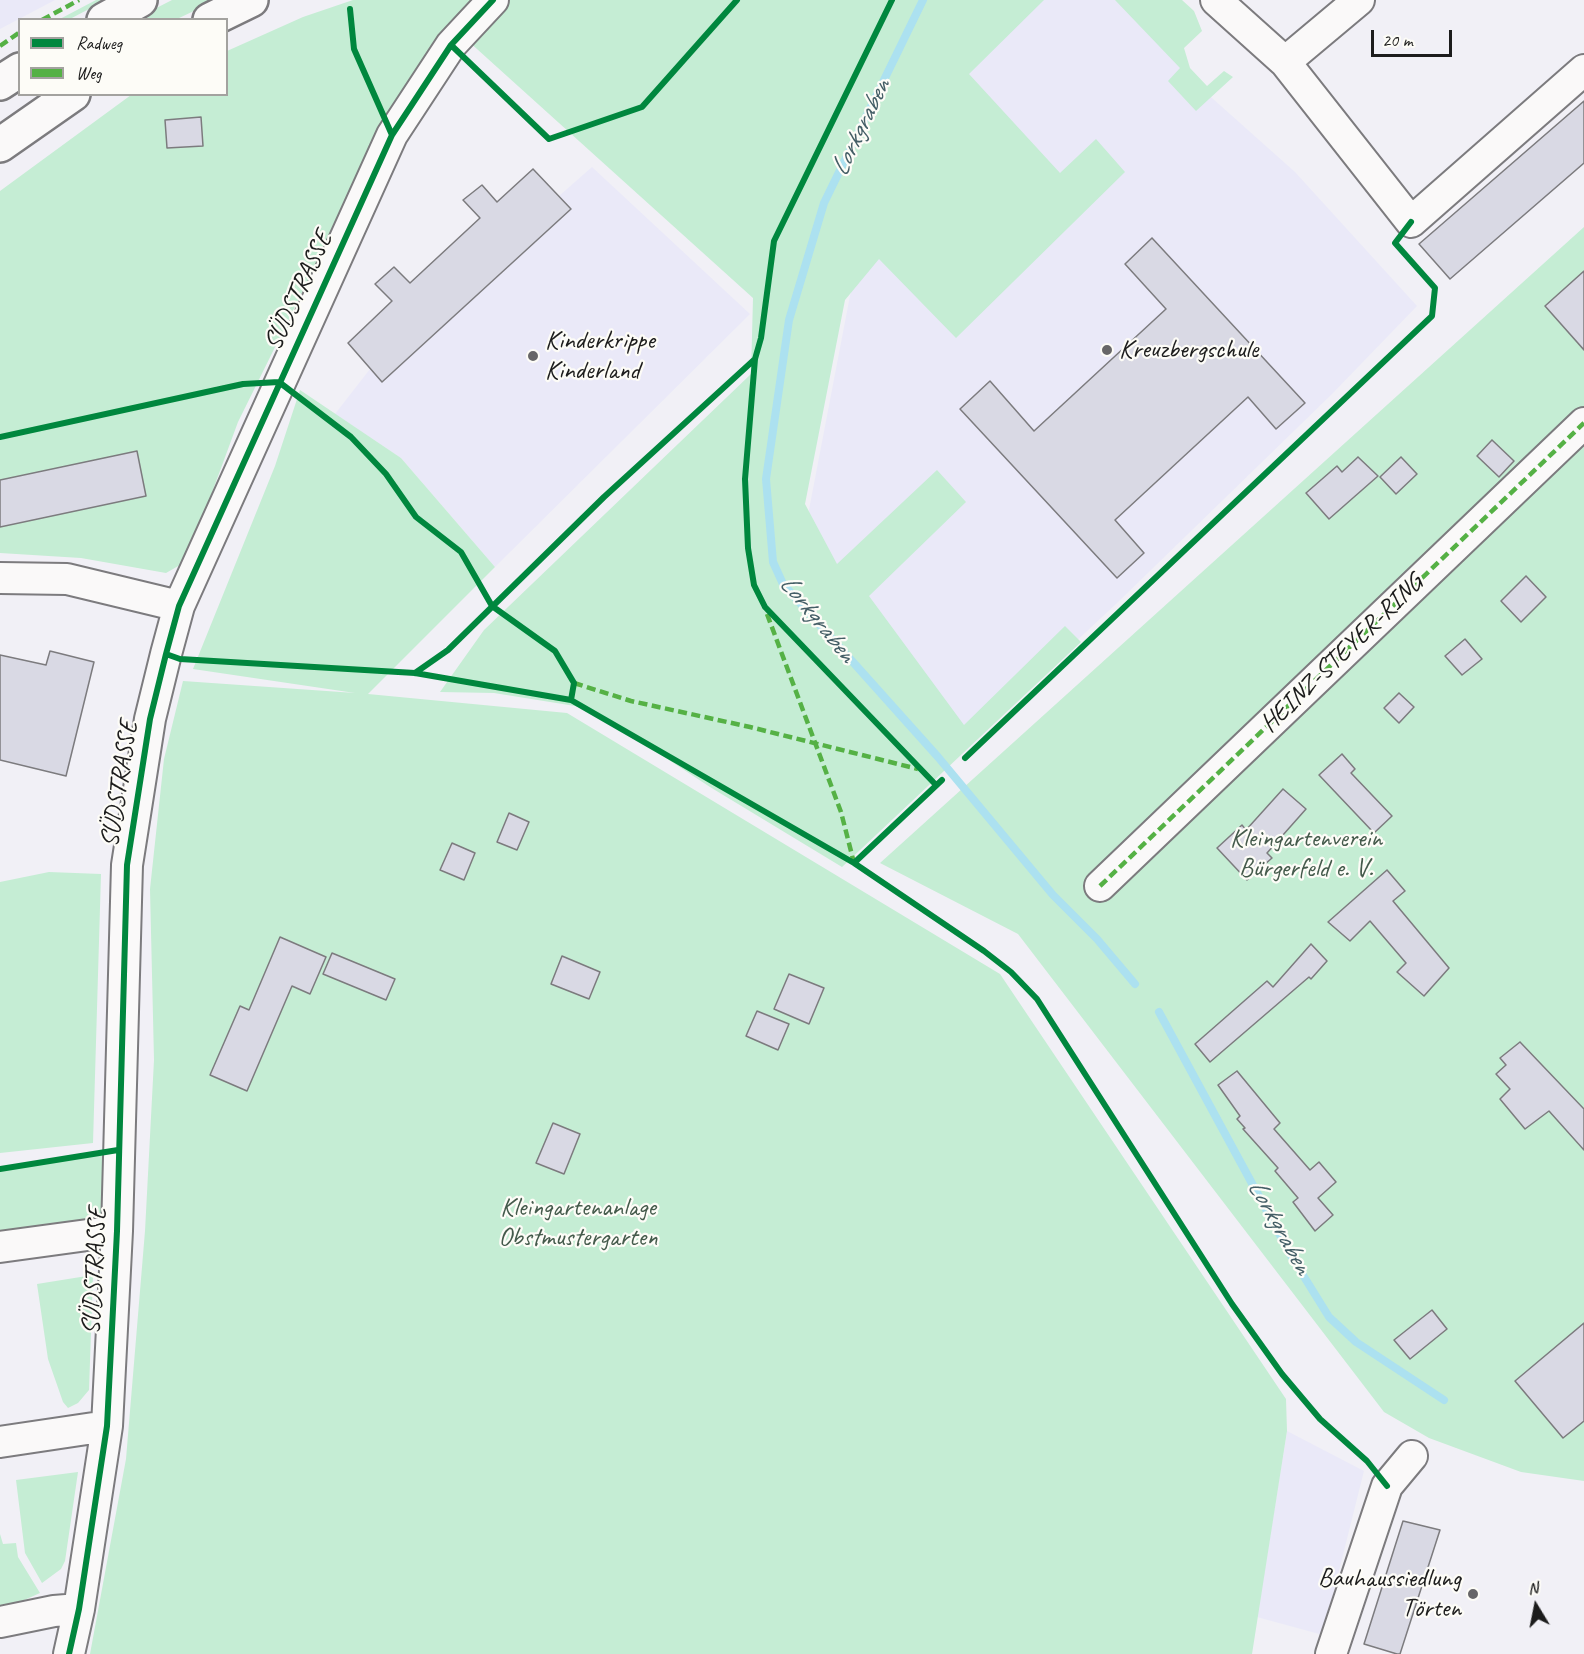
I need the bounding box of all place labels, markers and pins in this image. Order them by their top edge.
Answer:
place label: Kinderkrippe Kinderland [545,325,655,386]
place label: Kreuzbergschule [1119,334,1258,366]
marker: Kreuzbergschule [1100,343,1114,357]
marker: Kinderkrippe Kinderland [526,349,540,363]
place label: Bauhaussiedlung Törten [1318,1563,1461,1624]
marker: Bauhaussiedlung Törten [1466,1587,1480,1601]

